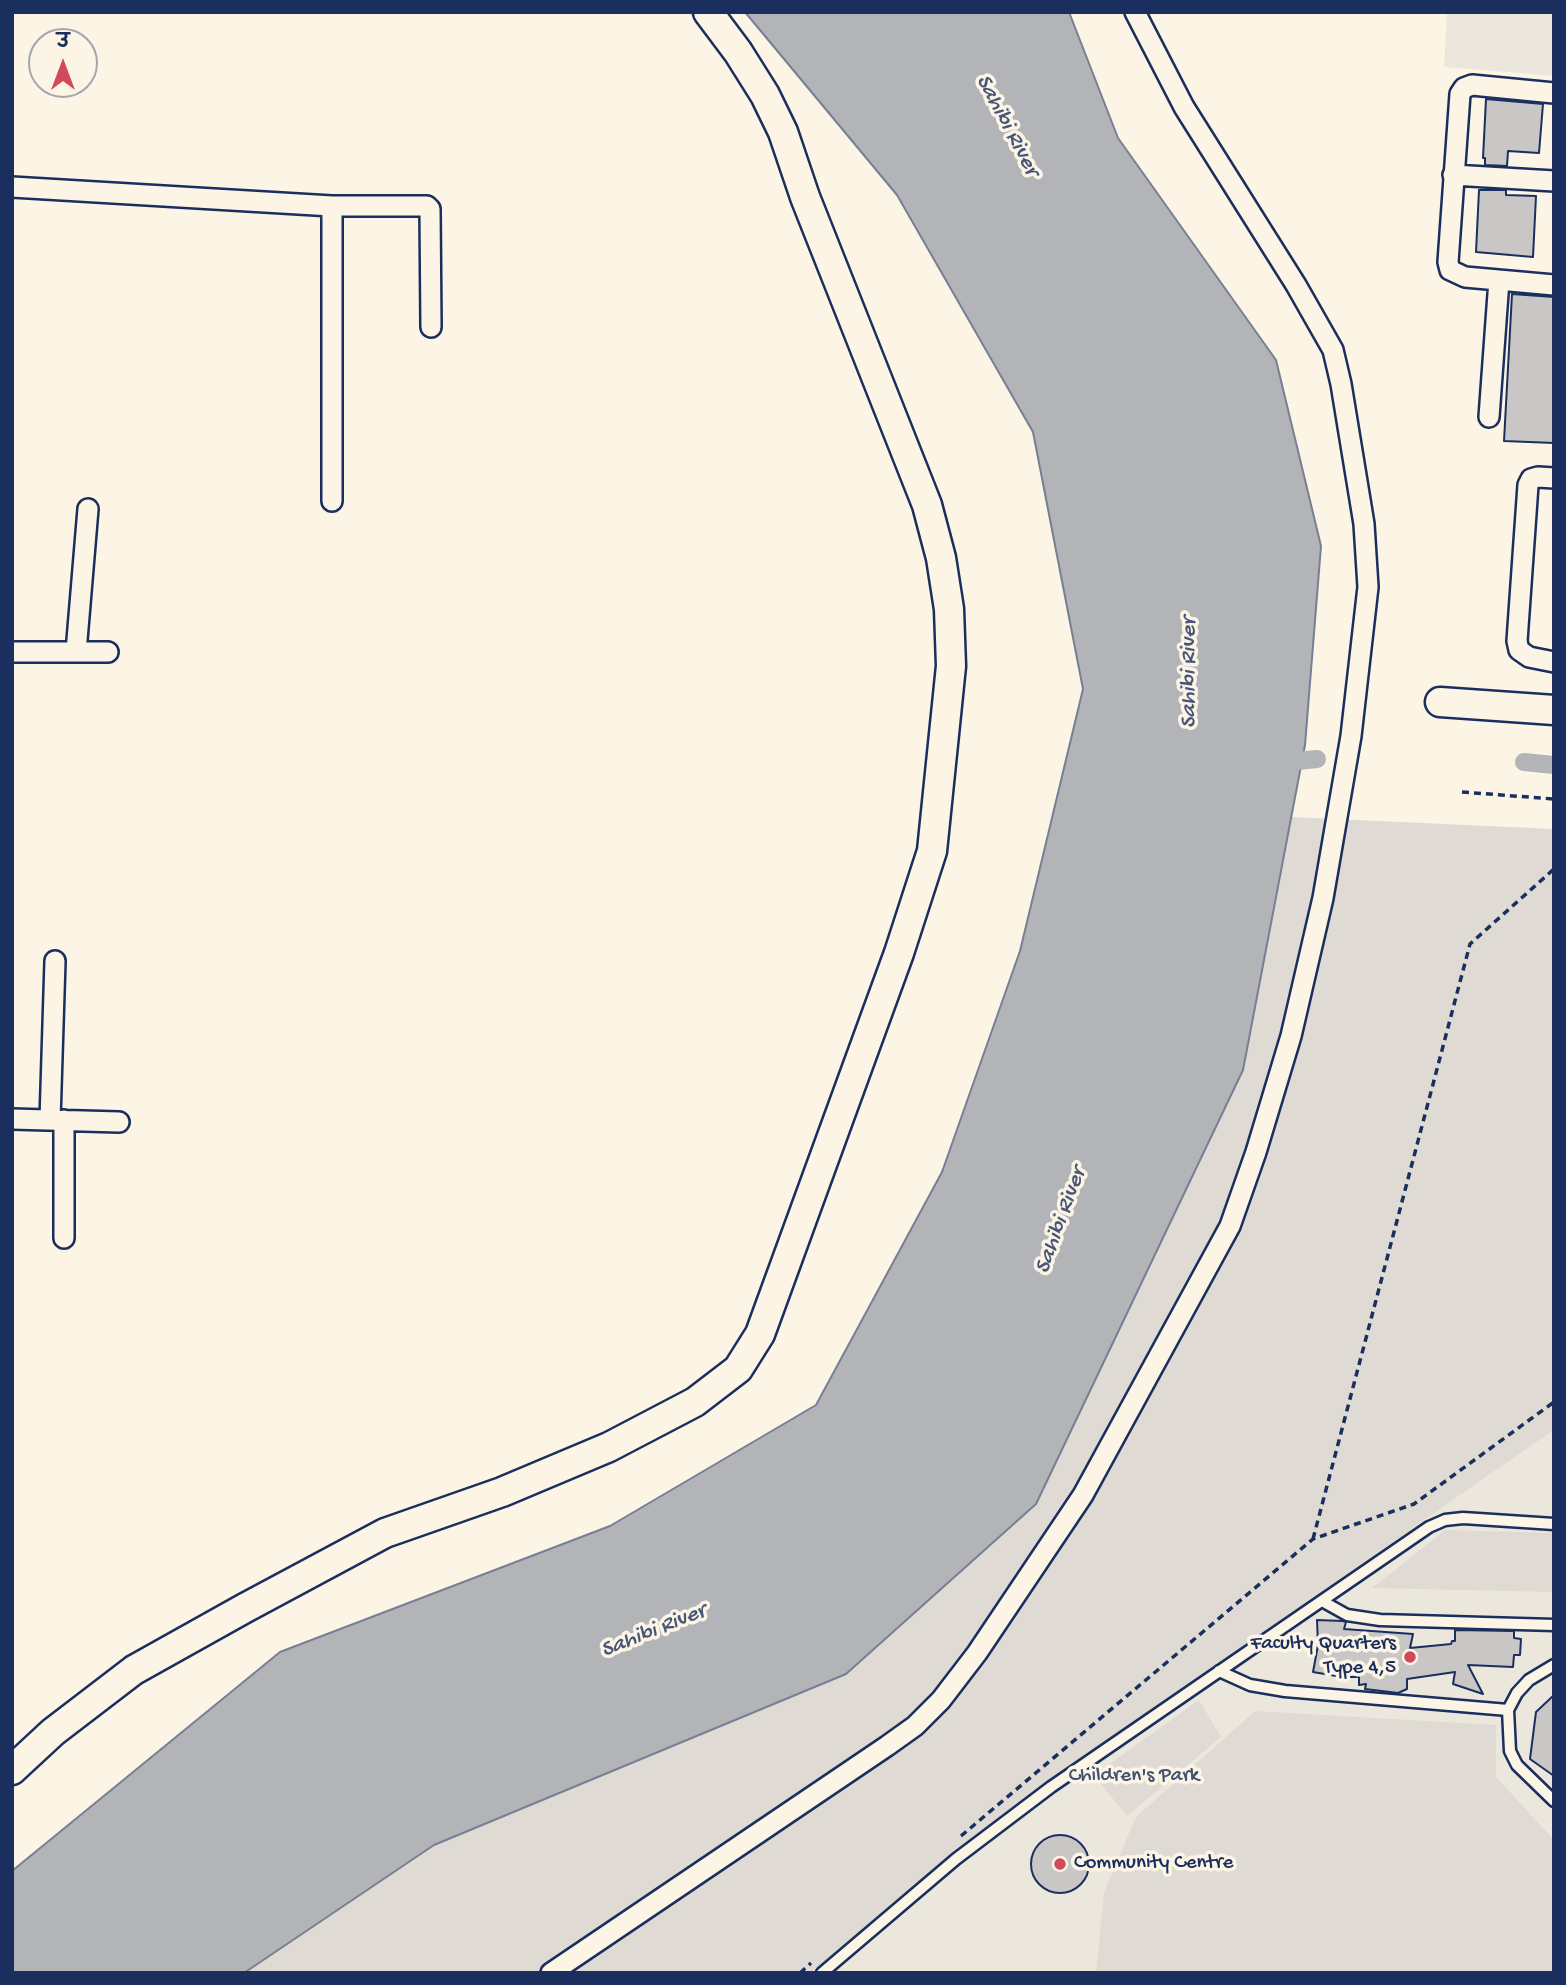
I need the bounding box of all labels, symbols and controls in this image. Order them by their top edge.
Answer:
north arrow [28,28,98,98]
text: उ [57,32,69,55]
water label: Sahibi River [968,71,1044,181]
water label: Sahibi River [1176,618,1204,728]
water label: Sahibi River [1030,1164,1094,1278]
water label: Sahibi River [598,1599,710,1665]
place label: Faculty Quarters Type 4,5 [1250,1632,1396,1682]
marker: Faculty Quarters Type 4,5 [1402,1649,1418,1665]
park label: Children's Park [1069,1764,1199,1790]
place label: Community Centre [1074,1851,1233,1877]
marker: Community Centre [1052,1856,1068,1872]

